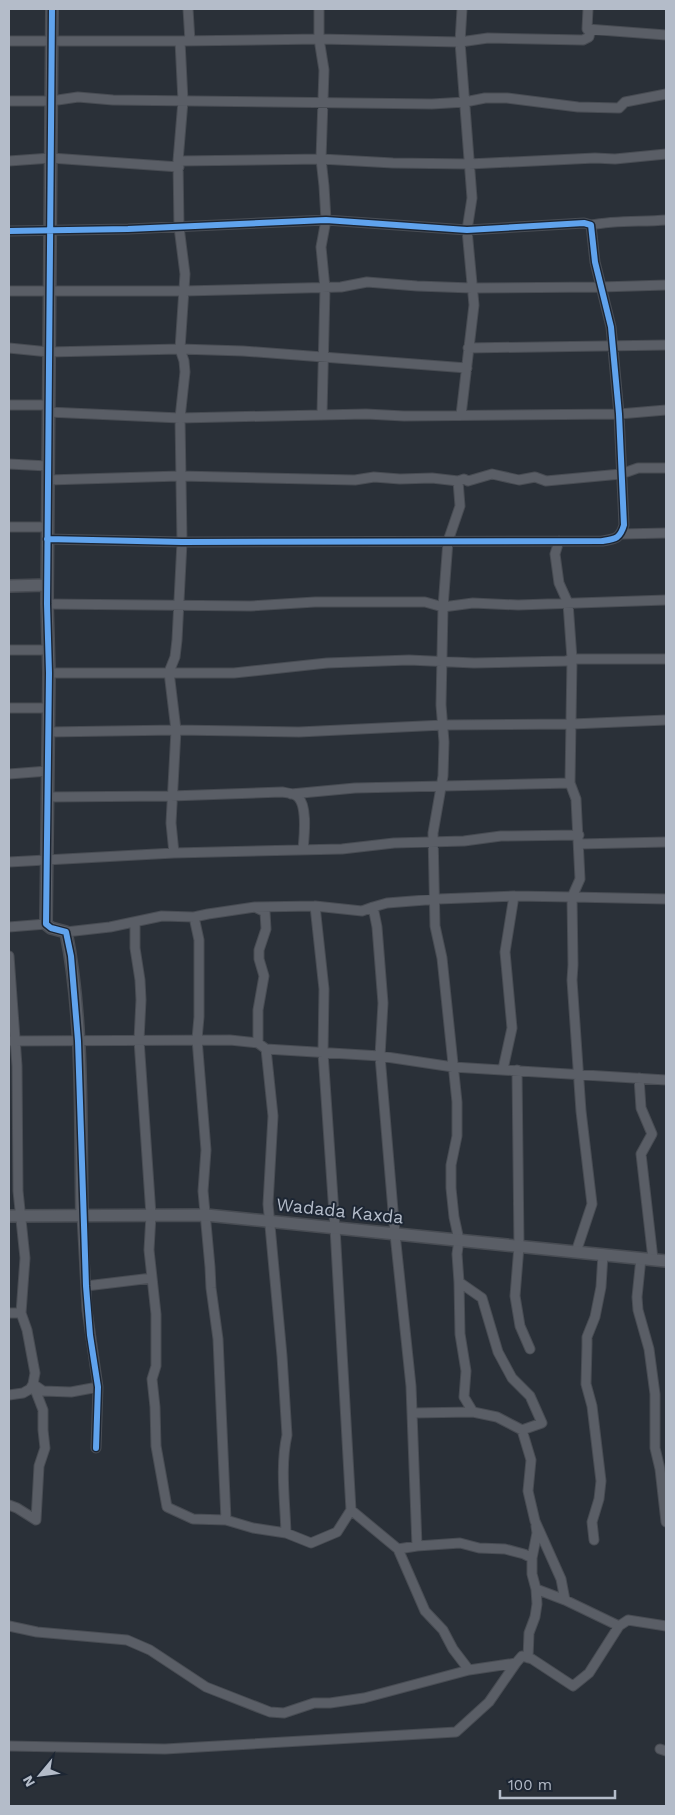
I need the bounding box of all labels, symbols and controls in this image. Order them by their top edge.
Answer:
street label: Wadada Kaxda [275,1193,405,1228]
north arrow [15,1750,65,1800]
scale bar [500,1768,615,1800]
text: N [19,1773,38,1790]
text: 100 m [508,1776,552,1794]

